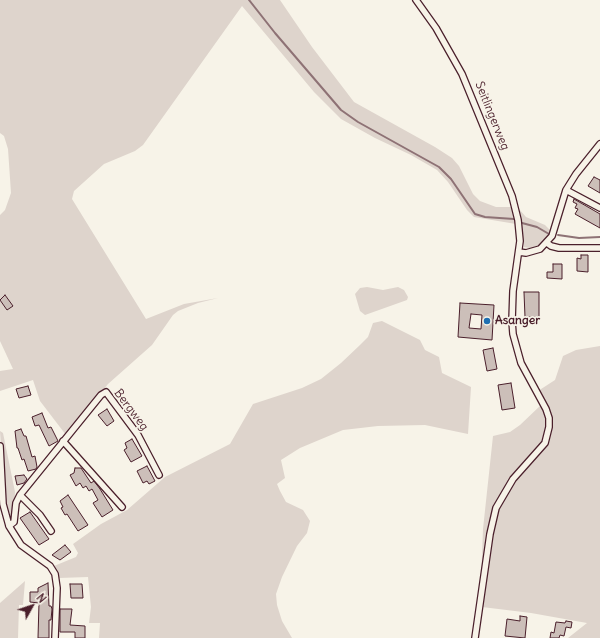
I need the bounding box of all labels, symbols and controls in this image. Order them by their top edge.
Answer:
street label: Seitlingerweg [472,80,512,152]
place label: Asanger [495,314,540,328]
marker: Asanger [482,316,492,326]
street label: Bergweg [111,386,151,434]
north arrow [12,586,52,626]
text: N [33,591,49,606]

